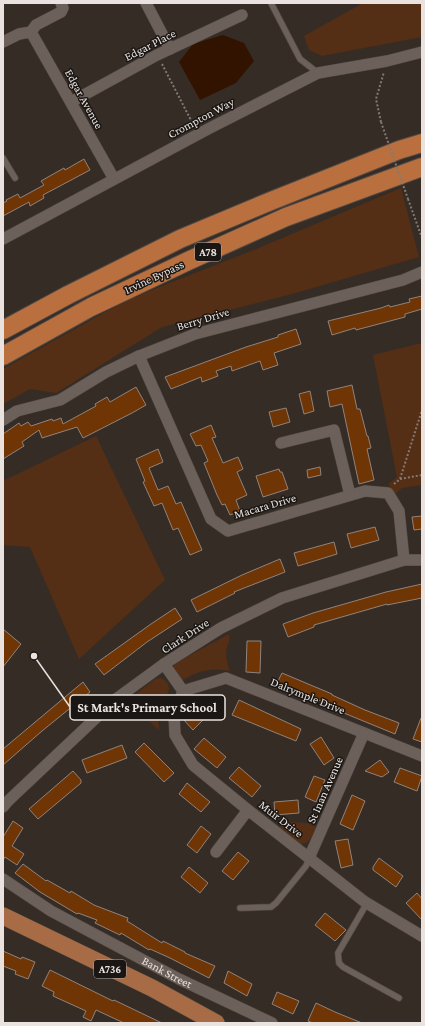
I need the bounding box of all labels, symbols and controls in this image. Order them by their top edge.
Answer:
street label: Edgar Place [122,26,178,64]
street label: Edgar Avenue [62,67,106,131]
street label: Crompton Way [165,94,237,141]
road number: A78 [195,243,221,261]
street label: Irvine Bypass [122,257,186,297]
street label: Berry Drive [175,304,231,334]
street label: Macara Drive [232,490,298,522]
street label: Clark Drive [159,615,211,657]
street label: Dalrymple Drive [269,675,347,717]
callout: St Mark's Primary School [70,695,225,720]
text: St Mark's Primary School [77,700,217,715]
street label: St Inan Avenue [304,754,346,826]
street label: Muir Drive [256,797,306,841]
street label: Bank Street [140,954,195,992]
road number: A736 [94,960,126,978]

